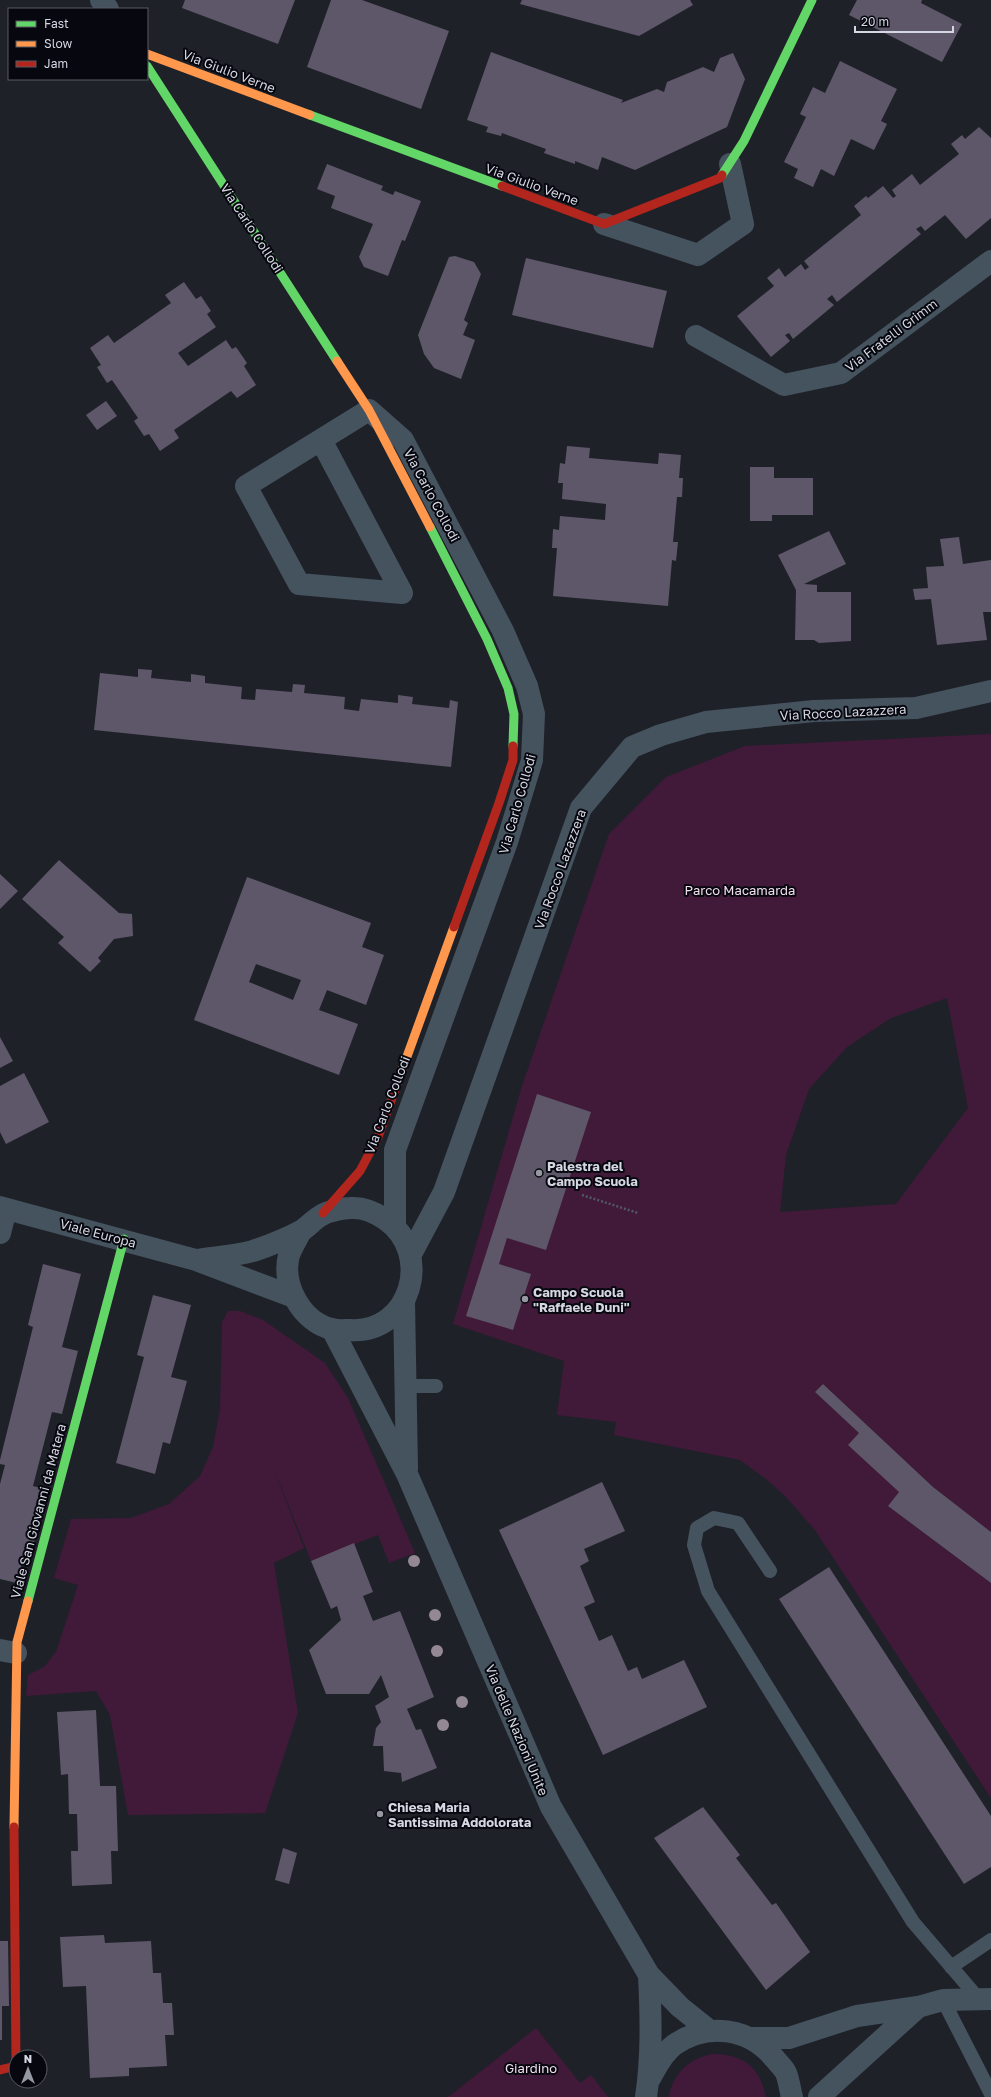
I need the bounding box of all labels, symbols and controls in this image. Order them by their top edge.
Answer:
legend [8,8,148,80]
scale bar [855,8,953,34]
text: 20 m [861,14,889,29]
text: Fast [44,16,69,31]
text: Slow [44,36,72,51]
street label: Via Giulio Verne [180,46,278,96]
text: Jam [44,56,68,71]
street label: Via Giulio Verne [483,160,581,208]
street label: Via Carlo Collodi [217,180,287,276]
street label: Via Fratelli Grimm [842,295,940,375]
street label: Via Carlo Collodi [401,446,463,544]
street label: Via Rocco Lazazzera [779,701,907,723]
street label: Via Carlo Collodi [495,752,539,856]
street label: Via Rocco Lazazzera [531,807,589,931]
park label: Parco Macamarda [685,882,795,898]
street label: Via Carlo Collodi [361,1054,413,1156]
place label: Palestra del Campo Scuola [547,1158,638,1189]
marker: Palestra del Campo Scuola [534,1168,544,1178]
street label: Viale Europa [58,1215,138,1251]
place label: Campo Scuola "Raffaele Duni" [533,1284,630,1315]
marker: Campo Scuola "Raffaele Duni" [520,1294,530,1304]
street label: Viale San Giovanni da Matera [7,1422,69,1600]
street label: Via delle Nazioni Unite [482,1662,552,1798]
place label: Chiesa Maria Santissima Addolorata [388,1799,532,1830]
marker: Chiesa Maria Santissima Addolorata [375,1809,385,1819]
north arrow [8,2049,48,2089]
text: N [24,2052,32,2065]
park label: Giardino [505,2060,557,2076]

